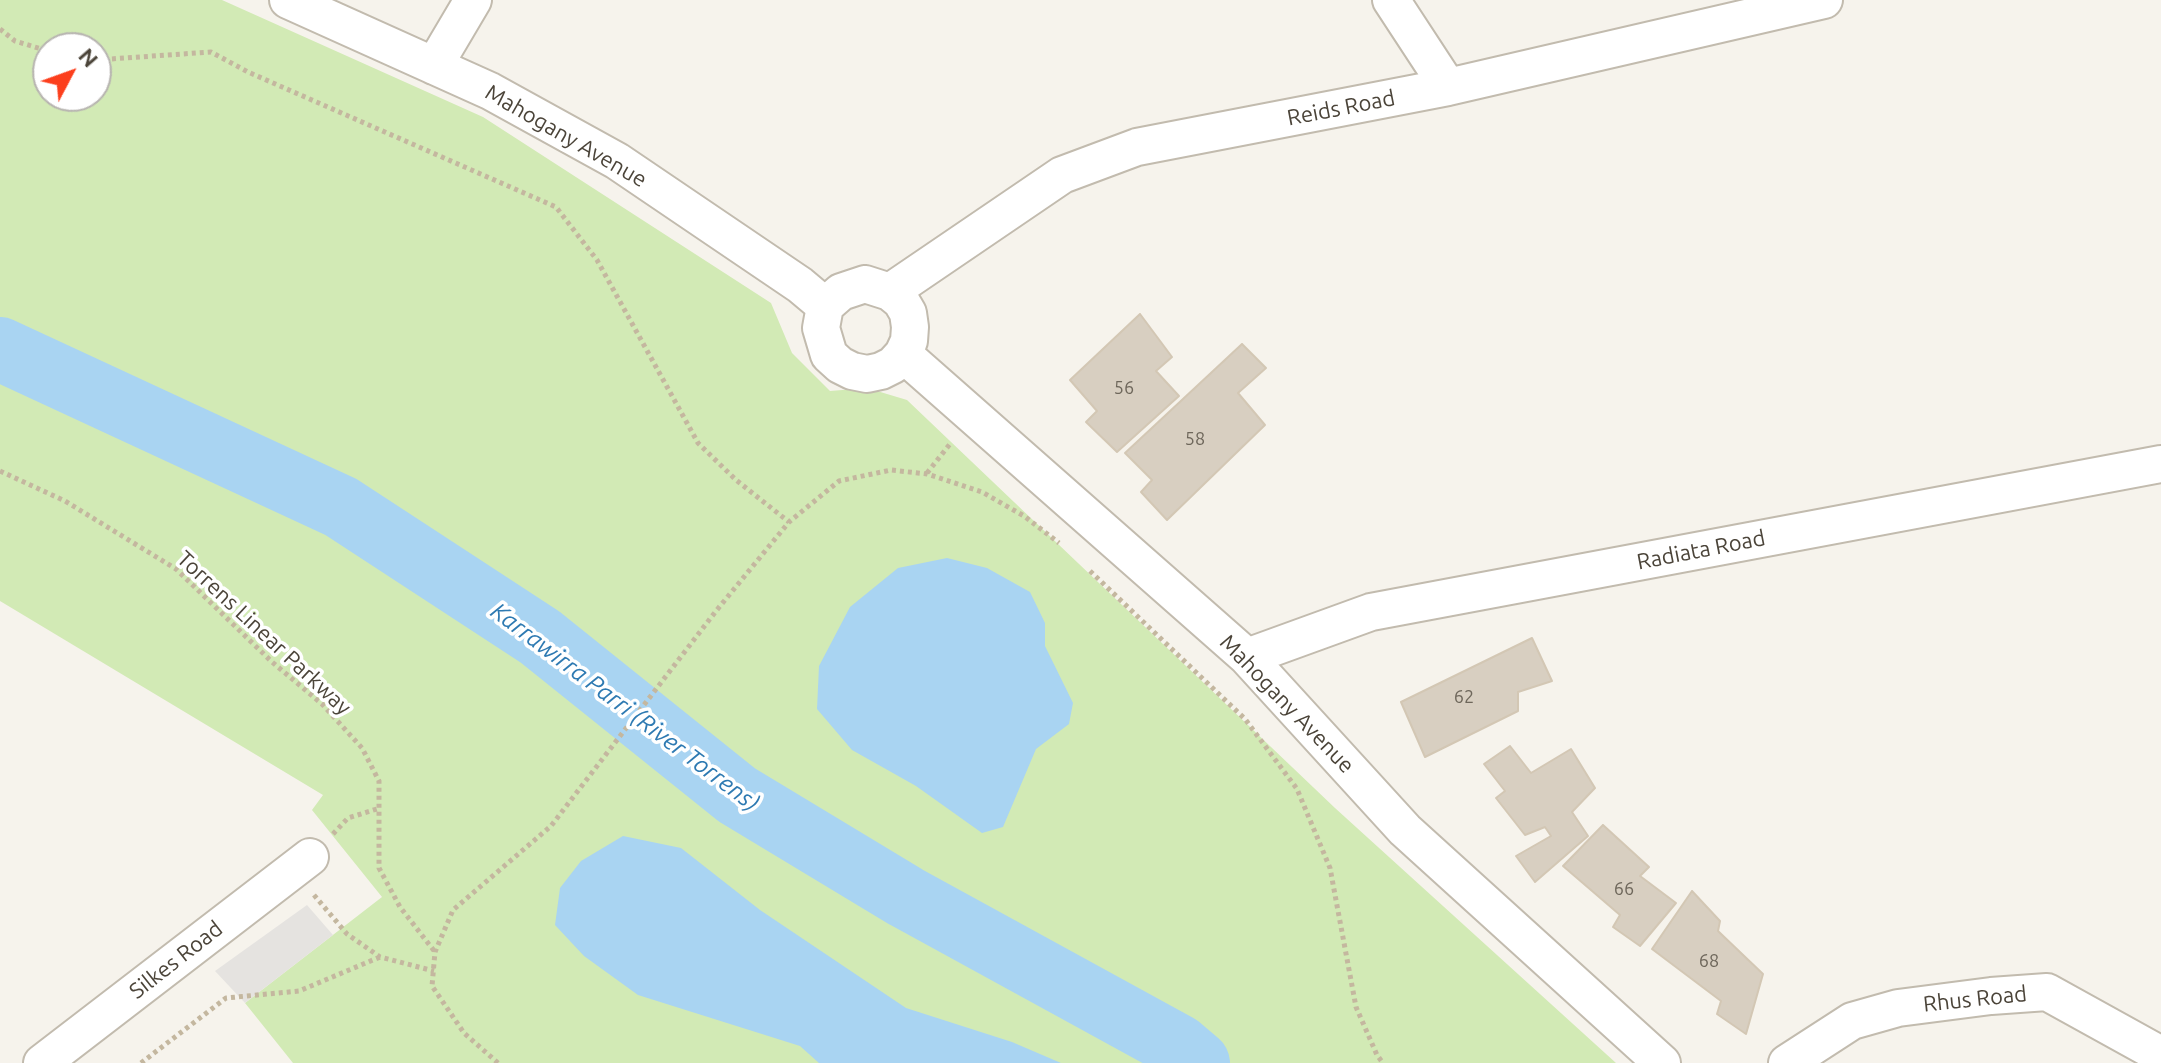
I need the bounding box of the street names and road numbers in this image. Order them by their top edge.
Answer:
street label: Mahogany Avenue [481,79,651,193]
street label: Reids Road [1285,85,1397,131]
street label: Radiata Road [1635,525,1767,575]
street label: Torrens Linear Parkway [171,545,357,721]
street label: Mahogany Avenue [1214,629,1360,779]
street label: Silkes Road [124,915,228,1005]
street label: Rhus Road [1922,980,2028,1018]

